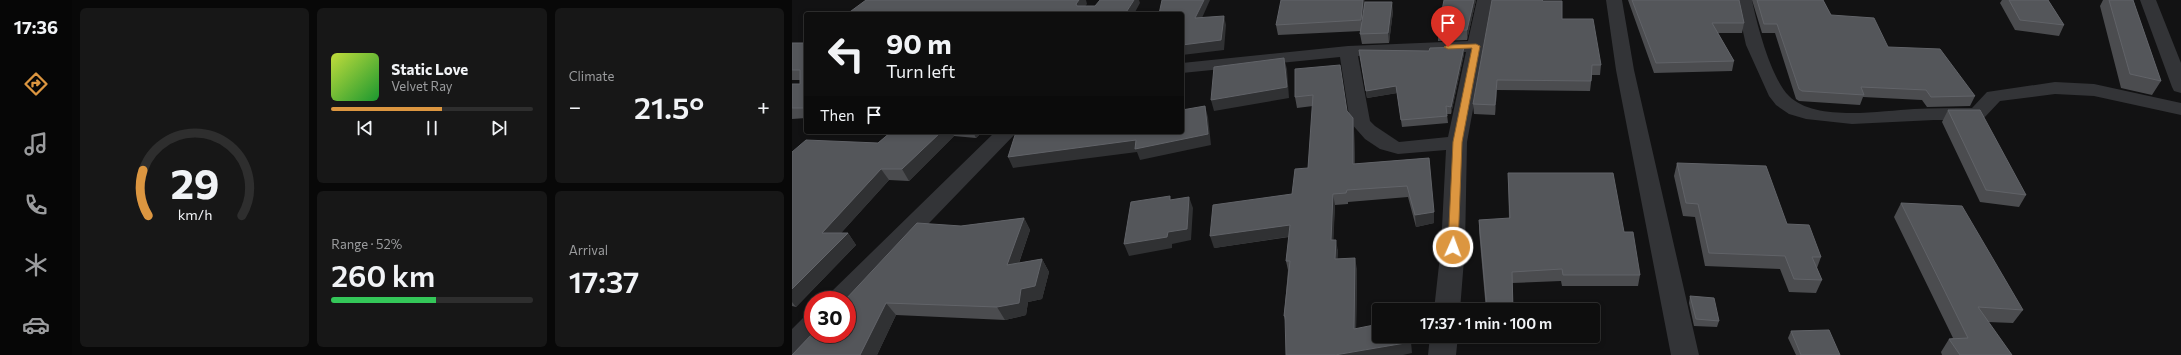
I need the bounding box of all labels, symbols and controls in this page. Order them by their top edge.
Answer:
pin [1431,6,1465,47]
icon: arrive [1437,12,1459,34]
text: 17:36 [14,16,58,38]
text: 90 m [886,26,952,60]
icon: left [820,28,872,80]
text: Static Love [391,60,468,78]
text: Turn left [886,60,955,82]
text: Climate [569,68,614,84]
icon: directions [22,70,50,98]
text: Velvet Ray [391,78,453,94]
text: 21.5° [634,88,704,125]
text: − [569,93,581,120]
text: + [757,93,770,120]
icon: arrive [863,104,885,126]
text: Then [820,106,855,124]
icon: previous [354,117,376,139]
icon: pause [421,117,443,139]
icon: next [488,117,510,139]
icon: music [22,130,50,158]
text: 29 [170,156,219,207]
icon: phone [22,191,50,219]
text: km/h [177,204,212,222]
position arrow [1432,226,1474,268]
text: Range · 52% [331,236,402,252]
text: Arrival [569,242,608,258]
icon: climate [22,251,50,279]
text: 260 km [331,256,435,293]
text: 17:37 [569,262,639,299]
speed limit sign: 30 [804,291,856,343]
icon: car [22,311,50,339]
text: 17:37 · 1 min · 100 m [1420,314,1552,332]

